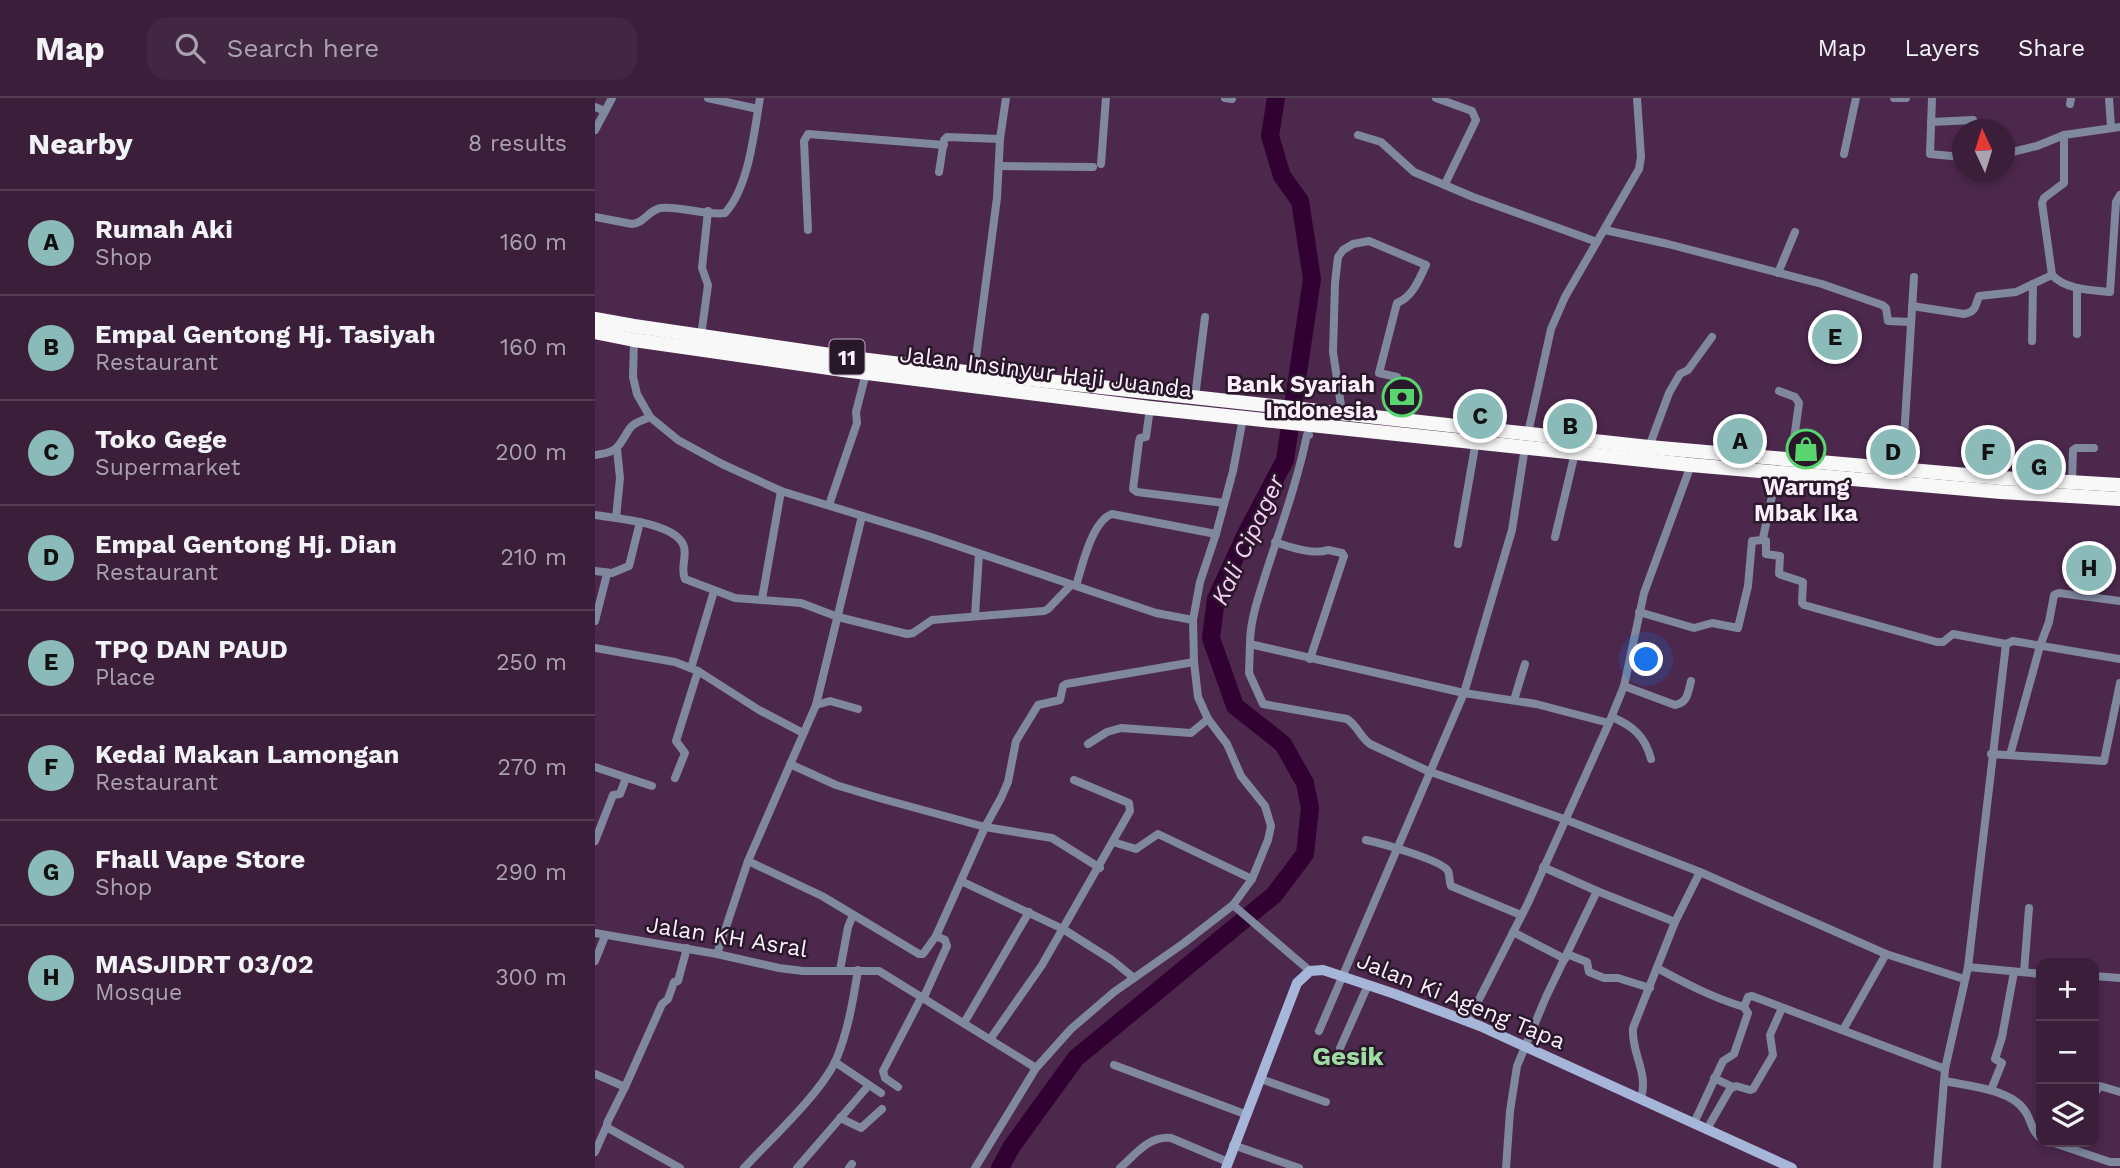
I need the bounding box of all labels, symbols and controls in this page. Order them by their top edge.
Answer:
search box [147,17,637,80]
text: Map [35,29,105,68]
icon: search [171,29,209,67]
text: Search here [227,33,379,63]
text: Map [1818,34,1866,62]
text: Layers [1904,34,1980,62]
text: Share [2018,34,2085,62]
north arrow [1952,119,2015,182]
text: Nearby [28,126,133,161]
text: 8 results [468,130,567,157]
text: Rumah Aki [95,214,233,244]
text: A [43,229,59,256]
text: 160 m [500,229,567,256]
text: Shop [95,244,152,271]
pin: E [1812,311,1858,363]
text: Empal Gentong Hj. Tasiyah [95,319,436,349]
text: B [43,334,59,361]
text: 160 m [500,334,567,361]
road number: 11 [829,340,865,374]
street label: Jalan Insinyur Haji Juanda [898,341,1194,403]
text: Restaurant [95,349,218,376]
place label: Bank Syariah Indonesia [1226,371,1376,424]
bank icon: Bank Syariah Indonesia [1381,376,1423,418]
pin: C [1457,390,1503,442]
pin: B [1547,400,1593,452]
pin: A [1717,415,1763,467]
text: Toko Gege [95,424,227,454]
pin: D [1870,426,1916,478]
pin: F [1965,426,2011,478]
shop icon: Warung Mbak Ika [1785,428,1827,470]
text: C [43,439,59,466]
text: 200 m [495,439,567,466]
pin: G [2016,441,2062,493]
text: Supermarket [95,454,240,481]
water label: Kali Cipager [1206,469,1291,609]
place label: Warung Mbak Ika [1754,474,1859,527]
text: Empal Gentong Hj. Dian [95,529,397,559]
pin: H [2066,542,2112,594]
text: D [43,544,59,571]
text: 210 m [501,544,567,571]
text: Restaurant [95,559,218,586]
text: TPQ DAN PAUD [95,634,288,664]
your location [1629,642,1663,676]
text: E [44,649,58,676]
text: 250 m [496,649,567,676]
text: Place [95,664,155,691]
text: Kedai Makan Lamongan [95,739,399,769]
text: F [44,754,58,781]
text: 270 m [498,754,567,781]
text: Restaurant [95,769,218,796]
text: Fhall Vape Store [95,844,305,874]
text: G [43,859,59,886]
text: 290 m [495,859,567,886]
text: Shop [95,874,152,901]
street label: Jalan KH Asral [644,911,810,963]
street label: Jalan Ki Ageng Tapa [1353,947,1569,1055]
text: MASJIDRT 03/02 [95,949,313,979]
map controls [2036,958,2099,1147]
button: + [2036,958,2099,1021]
text: H [42,964,60,991]
text: 300 m [495,964,567,991]
text: Mosque [95,979,182,1006]
button: − [2036,1021,2099,1084]
district label: Gesik [1312,1041,1385,1071]
button: layers [2036,1084,2099,1147]

